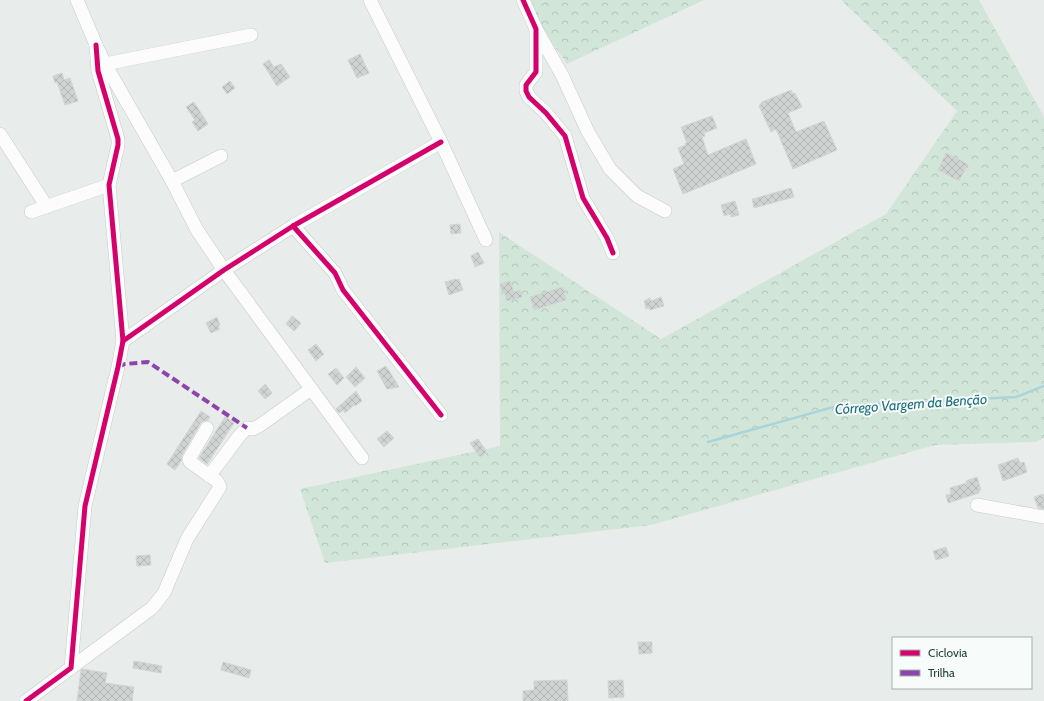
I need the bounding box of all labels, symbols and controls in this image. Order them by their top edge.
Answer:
water label: Córrego Vargem da Benção [834,390,988,418]
legend [892,637,1032,689]
text: Ciclovia [928,645,967,660]
text: Trilha [928,665,955,680]

